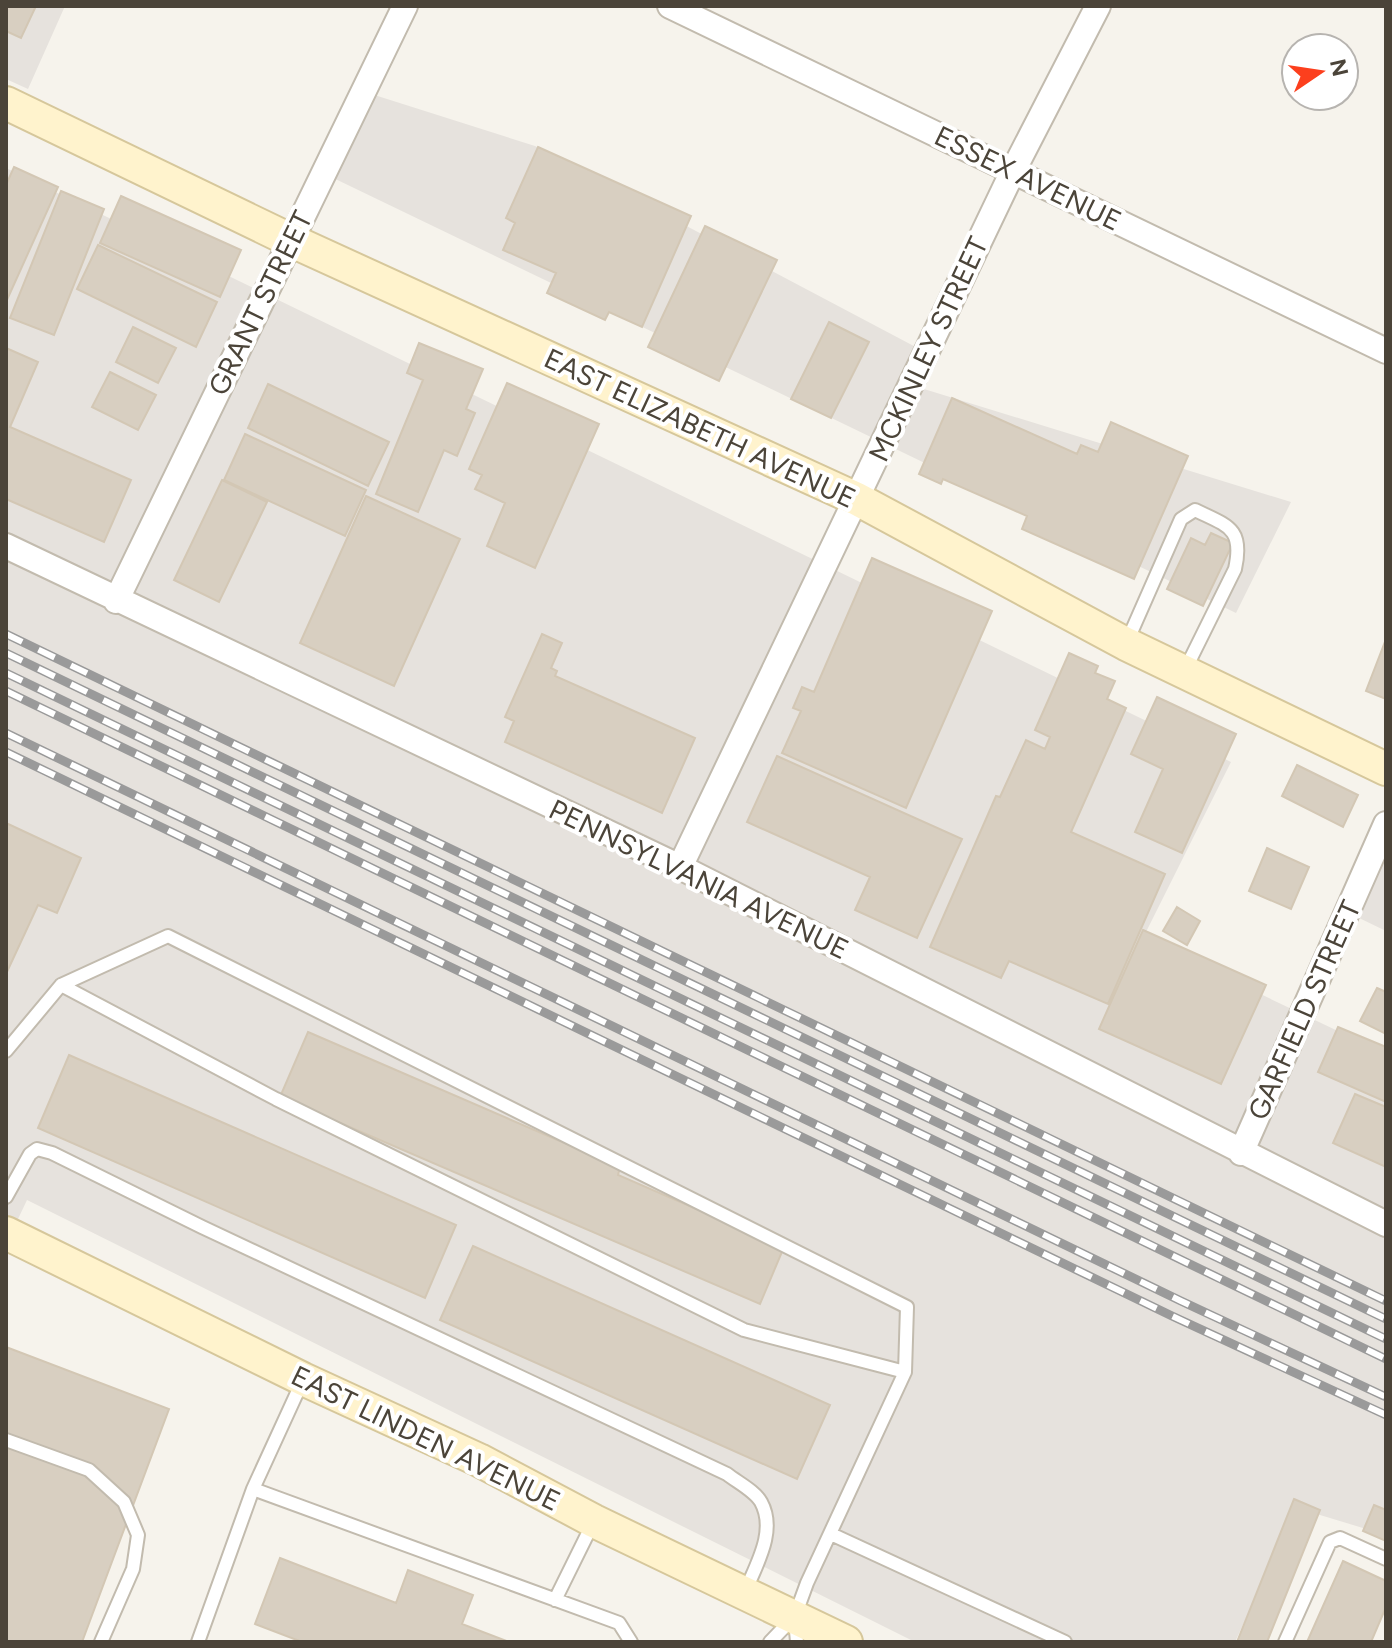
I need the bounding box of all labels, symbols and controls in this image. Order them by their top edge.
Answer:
north arrow [1280,32,1360,112]
text: N [1324,56,1354,79]
street label: ESSEX AVENUE [929,118,1127,238]
street label: GRANT STREET [201,205,319,401]
street label: MCKINLEY STREET [861,231,995,467]
street label: EAST ELIZABETH AVENUE [539,341,861,515]
street label: PENNSYLVANIA AVENUE [544,792,854,966]
street label: GARFIELD STREET [1240,895,1368,1125]
street label: EAST LINDEN AVENUE [286,1358,566,1518]

